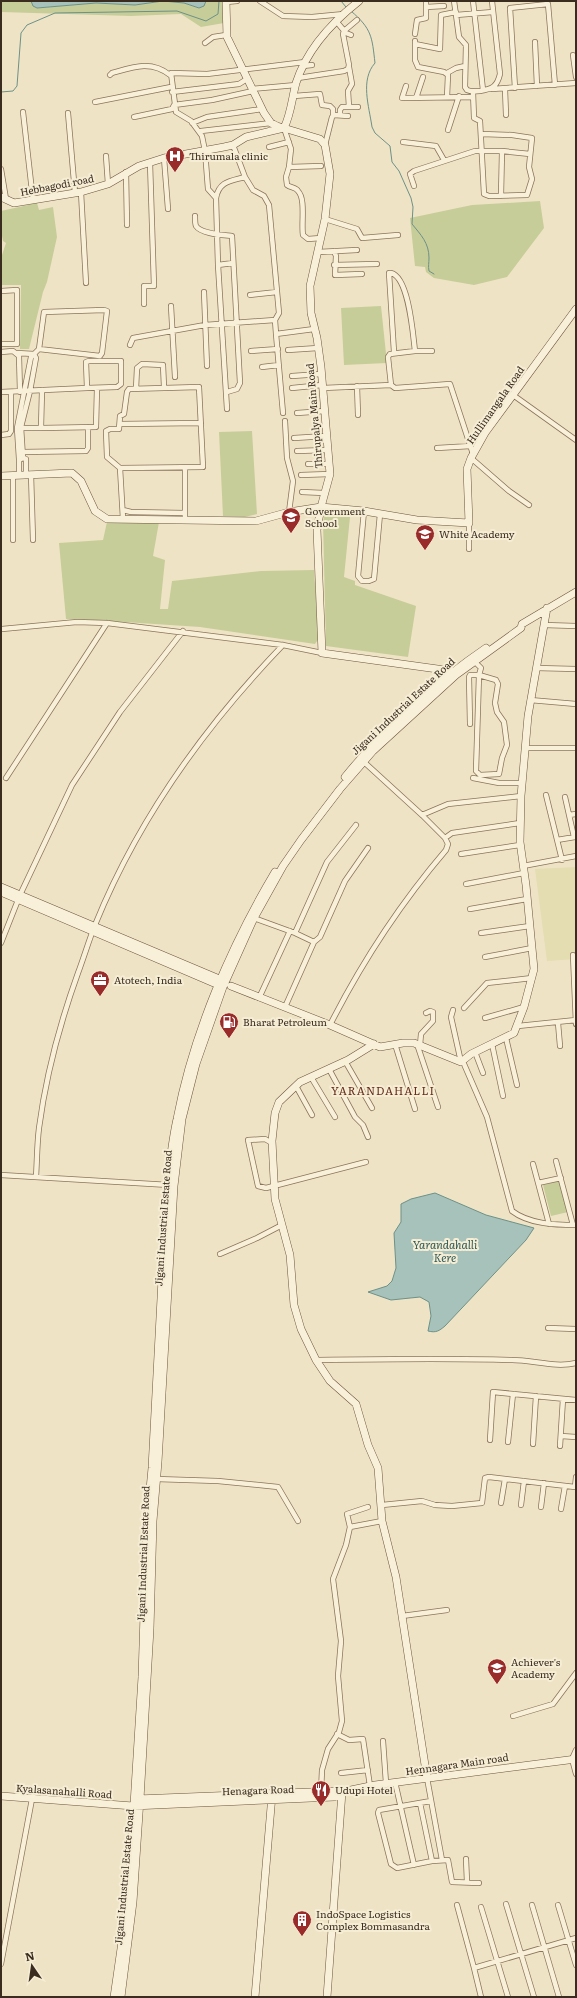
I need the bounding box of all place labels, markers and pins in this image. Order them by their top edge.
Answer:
hospital icon: Thirumala clinic [164,145,186,173]
place label: Thirumala clinic [189,148,268,163]
place label: Government School [305,503,365,530]
school or university icon: Government School [280,506,302,534]
school or university icon: White Academy [414,523,436,551]
place label: White Academy [439,526,515,541]
office icon: Atotech, India [89,969,111,997]
place label: Atotech, India [114,972,183,987]
fuel station icon: Bharat Petroleum [218,1011,240,1039]
place label: Bharat Petroleum [243,1014,327,1029]
place label: Achiever's Academy [511,1654,561,1681]
school or university icon: Achiever's Academy [486,1657,508,1685]
restaurant icon: Udupi Hotel [310,1779,332,1807]
place label: Udupi Hotel [335,1782,394,1797]
place label: IndoSpace Logistics Complex Bommasandra [316,1906,431,1933]
building icon: IndoSpace Logistics Complex Bommasandra [291,1909,313,1937]

